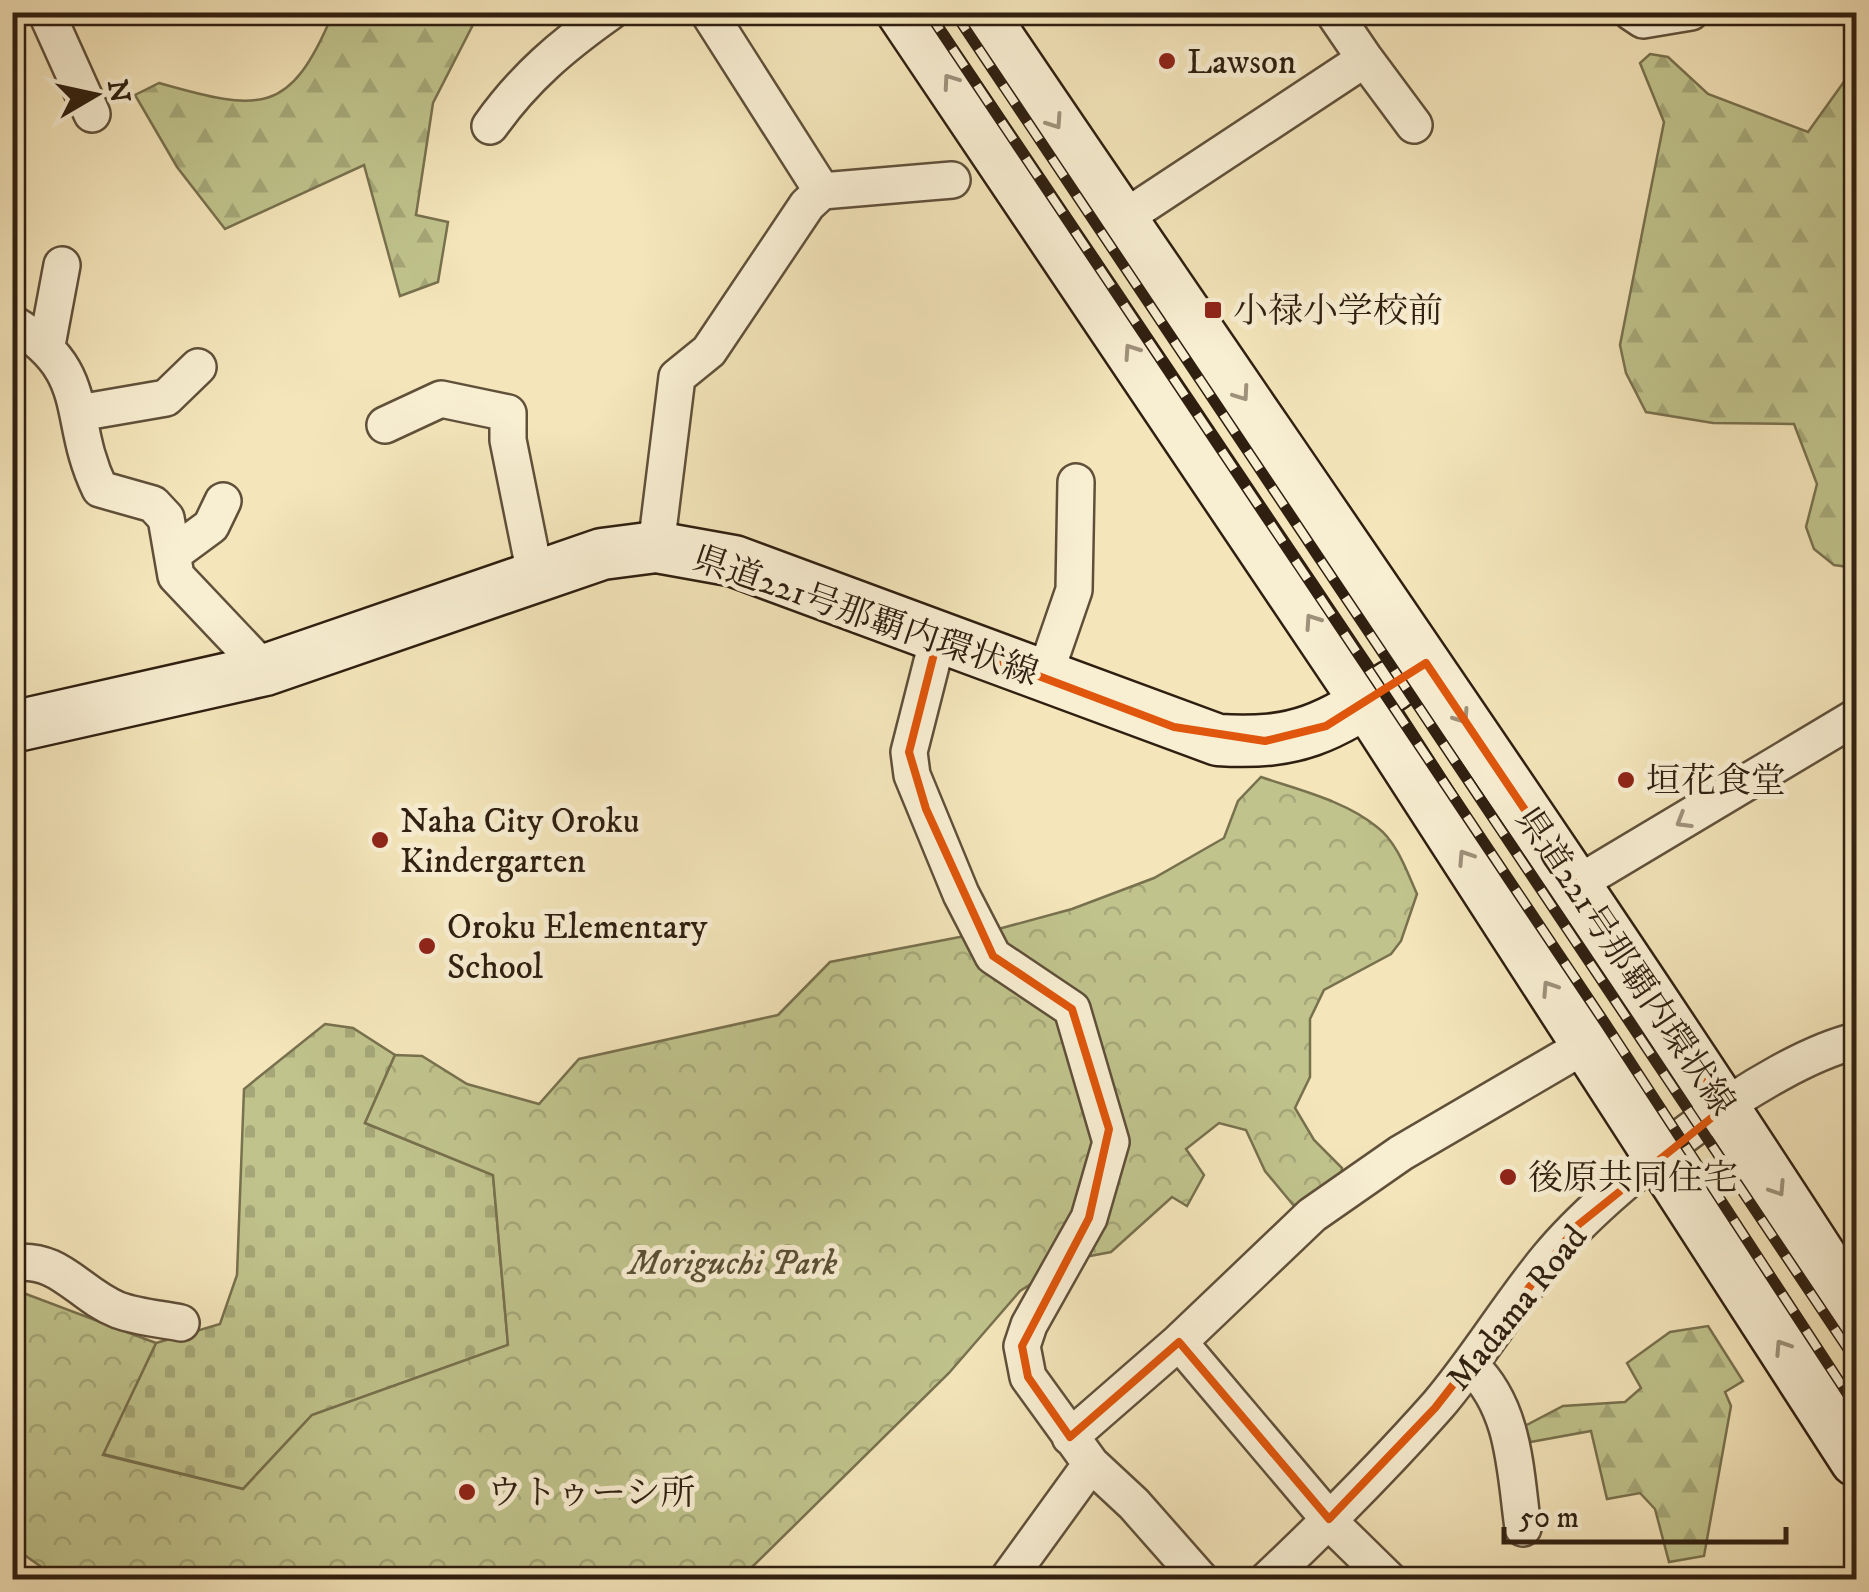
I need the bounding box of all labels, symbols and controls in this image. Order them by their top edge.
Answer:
place label: Lawson [1187,41,1296,85]
north arrow [45,45,145,145]
marker: Lawson [1156,50,1178,72]
one-way arrow [944,74,962,93]
text: N [99,77,137,105]
one-way arrow [1043,111,1061,130]
place label: 小禄小学校前 [1233,290,1443,334]
marker: 小禄小学校前 [1202,299,1224,321]
one-way arrow [1125,344,1143,363]
one-way arrow [1230,383,1248,402]
street label: 県道221号那覇内環状線 [687,537,1044,697]
one-way arrow [1306,614,1324,633]
one-way arrow [1450,705,1468,724]
place label: 垣花食堂 [1646,760,1786,804]
marker: 垣花食堂 [1615,769,1637,791]
place label: Naha City Oroku Kindergarten [400,800,640,884]
street label: 県道221号那覇内環状線 [1505,800,1744,1125]
one-way arrow [1676,809,1694,828]
marker: Naha City Oroku Kindergarten [369,829,391,851]
one-way arrow [1459,850,1478,868]
place label: Oroku Elementary School [447,906,708,990]
marker: Oroku Elementary School [416,935,438,957]
one-way arrow [1542,980,1561,998]
place label: 後原共同住宅 [1528,1157,1738,1201]
marker: 後原共同住宅 [1497,1166,1519,1188]
one-way arrow [1766,1178,1785,1196]
street label: Madama Road [1437,1216,1598,1400]
park label: Moriguchi Park [626,1242,838,1286]
one-way arrow [1776,1340,1795,1358]
place label: ウトゥーシ所 [487,1472,695,1516]
marker: ウトゥーシ所 [456,1481,478,1503]
scale bar [1504,1482,1786,1544]
text: 50 m [1519,1500,1579,1537]

